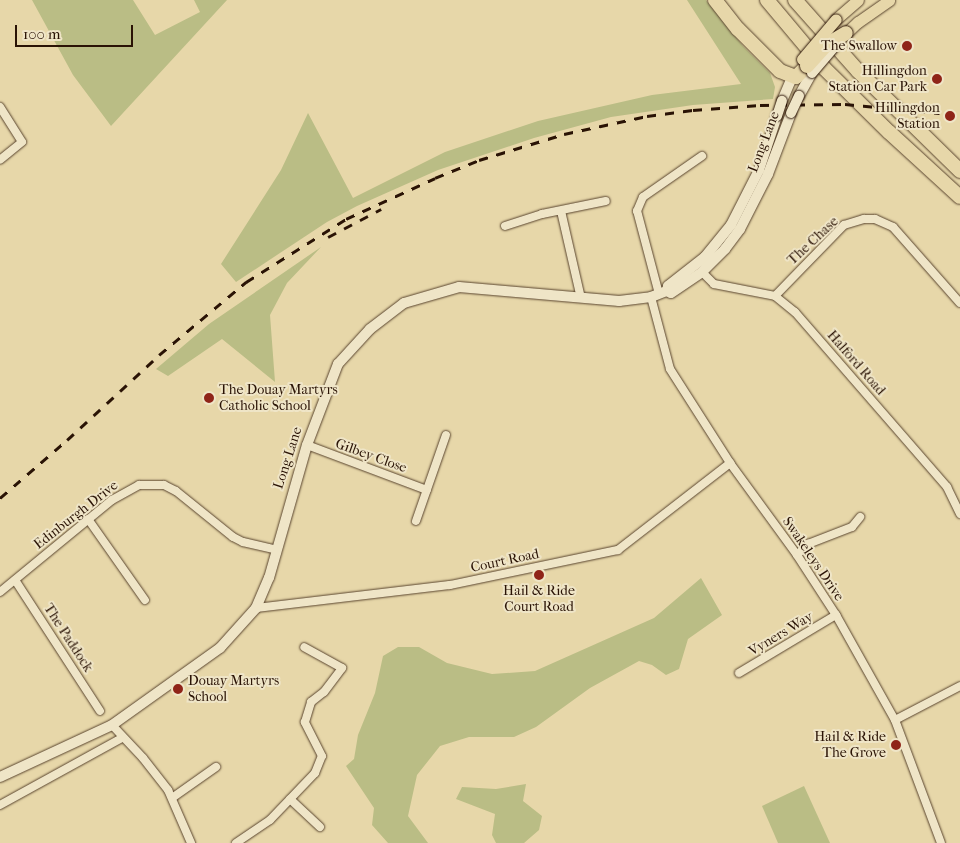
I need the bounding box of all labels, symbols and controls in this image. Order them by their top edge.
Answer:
scale bar [18,15,135,47]
text: 100 m [23,25,61,43]
place label: The Swallow [821,38,897,54]
marker: The Swallow [901,40,913,52]
place label: Hillingdon Station Car Park [828,63,927,95]
marker: Hillingdon Station Car Park [931,73,943,85]
place label: Hillingdon Station [875,100,940,132]
street label: Long Lane [745,109,783,175]
marker: Hillingdon Station [944,110,956,122]
street label: The Chase [784,213,842,269]
street label: Halford Road [823,327,889,399]
place label: The Douay Martyrs Catholic School [219,382,338,414]
marker: The Douay Martyrs Catholic School [203,392,215,404]
street label: Long Lane [270,425,306,491]
street label: Gilbey Close [333,435,409,477]
street label: Edinburgh Drive [31,477,121,553]
street label: Swakeleys Drive [779,514,847,604]
street label: Court Road [469,546,541,576]
marker: Hail & Ride Court Road [533,569,545,581]
place label: Hail & Ride Court Road [503,583,575,616]
street label: The Paddock [40,601,96,675]
street label: Vyners Way [746,608,816,660]
place label: Douay Martyrs School [188,673,279,706]
marker: Douay Martyrs School [172,683,184,695]
place label: Hail & Ride The Grove [814,729,886,762]
marker: Hail & Ride The Grove [890,739,902,751]

